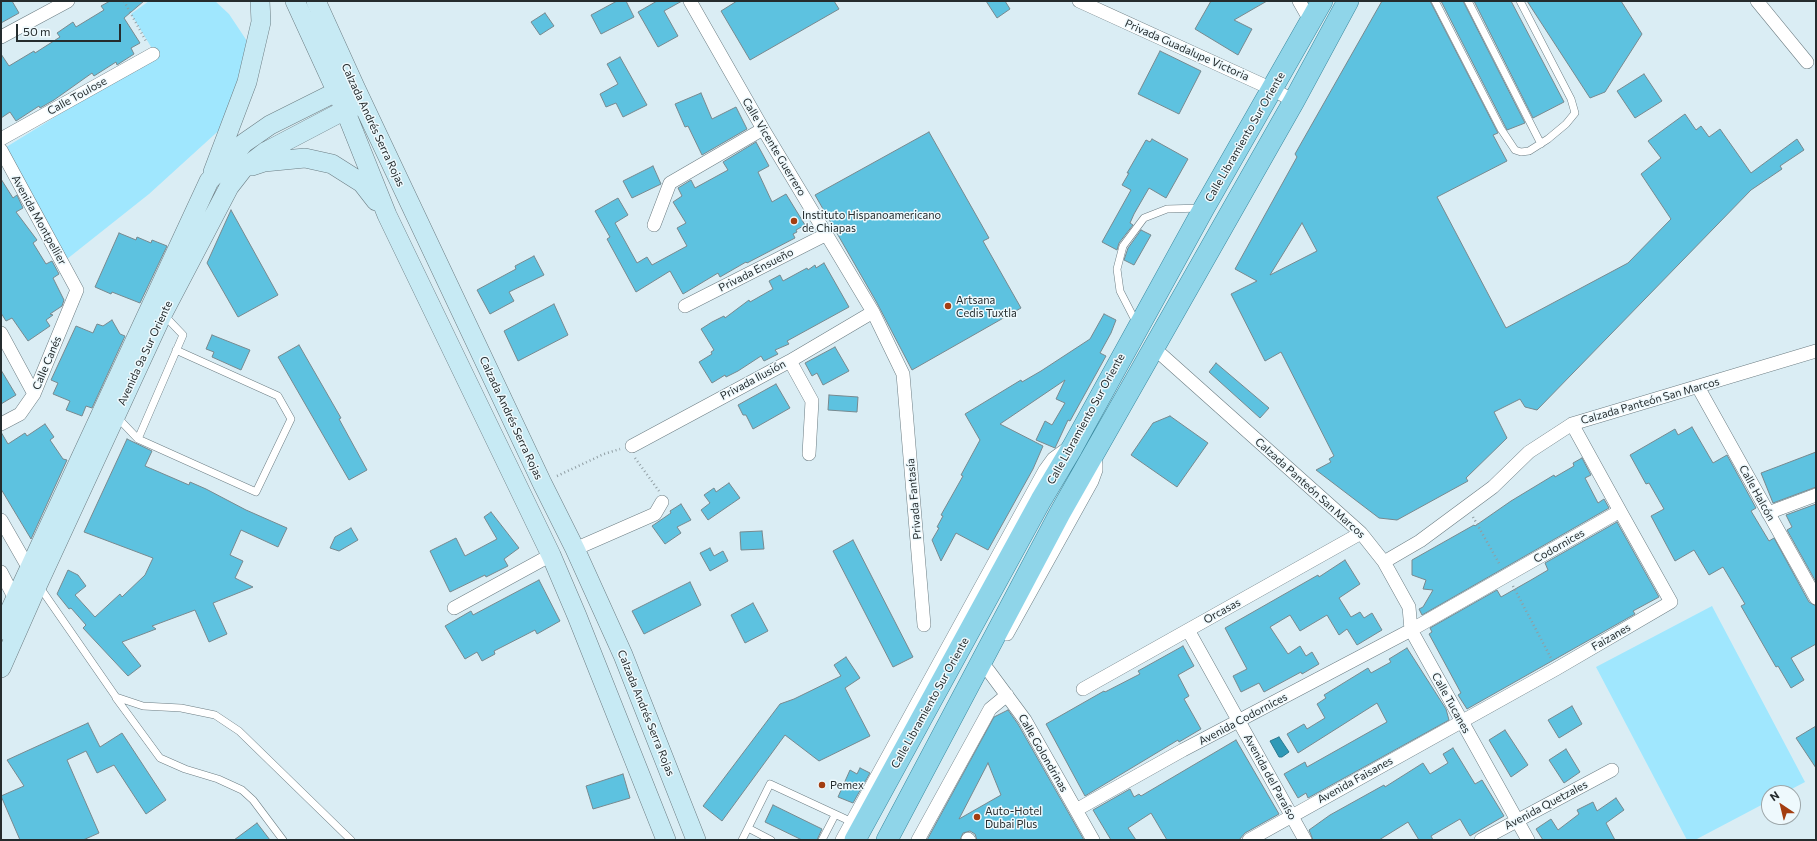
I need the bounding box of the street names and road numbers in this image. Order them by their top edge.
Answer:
street label: Privada Guadalupe Victoria [1123,17,1251,83]
street label: Calzada Andrés Serra Rojas [339,61,407,189]
street label: Calle Libramiento Sur Oriente [1202,70,1288,204]
street label: Calle Toulose [45,74,109,118]
street label: Calle Vicente Guerrero [739,95,809,199]
street label: Avenida Montpellier [9,173,69,267]
street label: Privada Ensueño [716,245,796,295]
street label: Avenida 9a Sur Oriente [115,299,175,407]
street label: Calle Canés [30,334,64,392]
street label: Calle Libramiento Sur Oriente [1044,351,1128,487]
street label: Calzada Andrés Serra Rojas [477,354,545,482]
street label: Privada Ilusión [718,357,788,403]
street label: Calzada Panteón San Marcos [1579,375,1721,427]
street label: Calzada Panteón San Marcos [1252,435,1368,541]
street label: Privada Fantasía [904,458,924,540]
street label: Calle Halcón [1736,463,1778,523]
street label: Codornices [1531,526,1587,566]
street label: Orcasas [1201,595,1243,627]
street label: Faizanes [1589,621,1633,653]
street label: Calle Libramiento Sur Oriente [888,635,972,771]
street label: Calzada Andrés Serra Rojas [615,648,677,778]
street label: Calle Tucanes [1429,670,1473,736]
street label: Avenida Codornices [1196,690,1290,748]
street label: Calle Golondrinas [1015,712,1071,794]
street label: Avenida del Paraíso [1241,732,1299,822]
street label: Avenida Faisanes [1315,754,1395,806]
street label: Avenida Quetzales [1502,778,1590,832]

